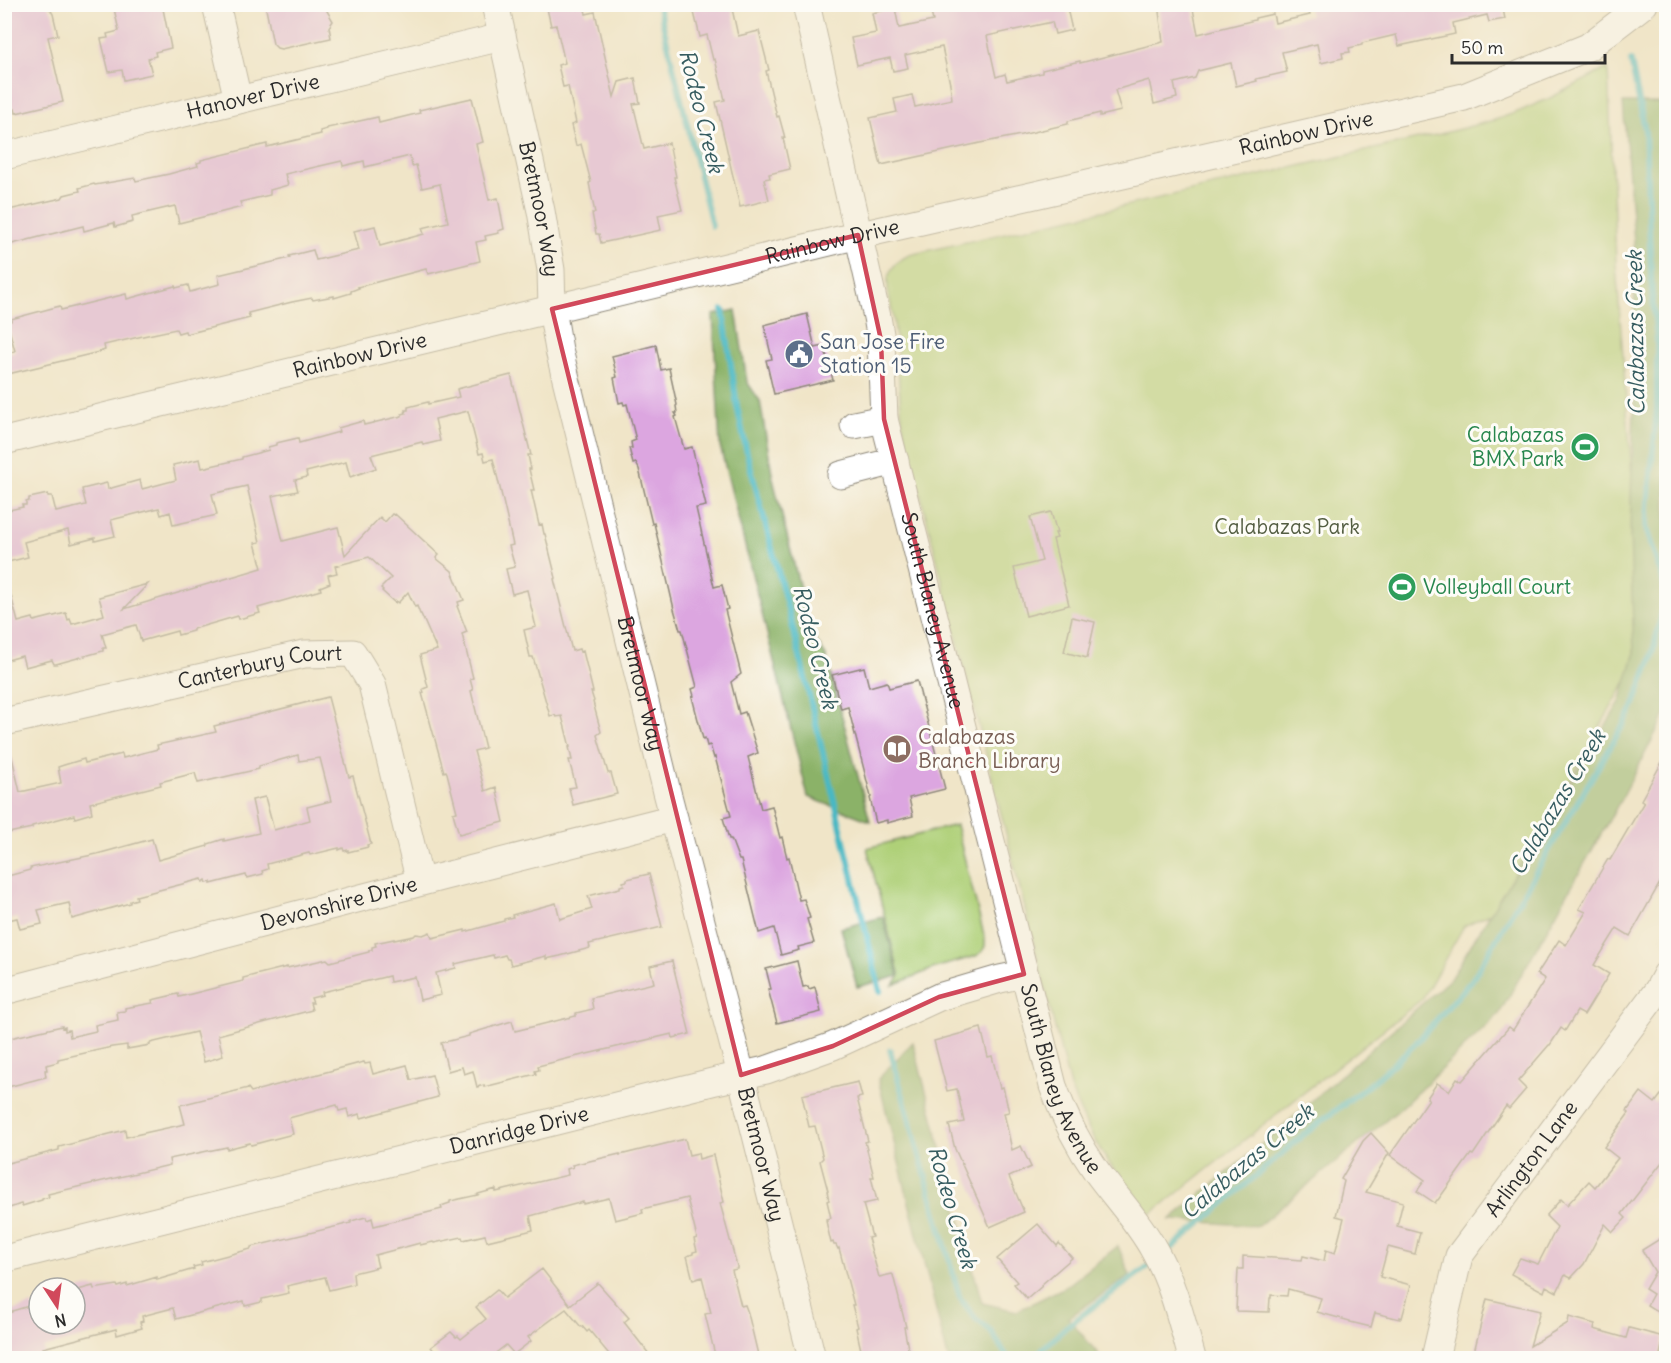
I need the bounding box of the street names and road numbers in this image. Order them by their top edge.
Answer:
street label: Hanover Drive [184,67,322,125]
street label: Rainbow Drive [1236,104,1376,161]
street label: Bretmoor Way [513,139,565,277]
street label: Rainbow Drive [763,213,902,270]
street label: Rainbow Drive [290,326,429,384]
street label: South Blaney Avenue [895,510,971,711]
street label: Bretmoor Way [612,613,671,754]
street label: Canterbury Court [175,639,342,695]
street label: Devonshire Drive [257,870,420,937]
street label: South Blaney Avenue [1015,981,1108,1179]
street label: Bretmoor Way [732,1084,791,1225]
street label: Arlington Lane [1479,1095,1583,1222]
street label: Danridge Drive [447,1099,591,1160]

